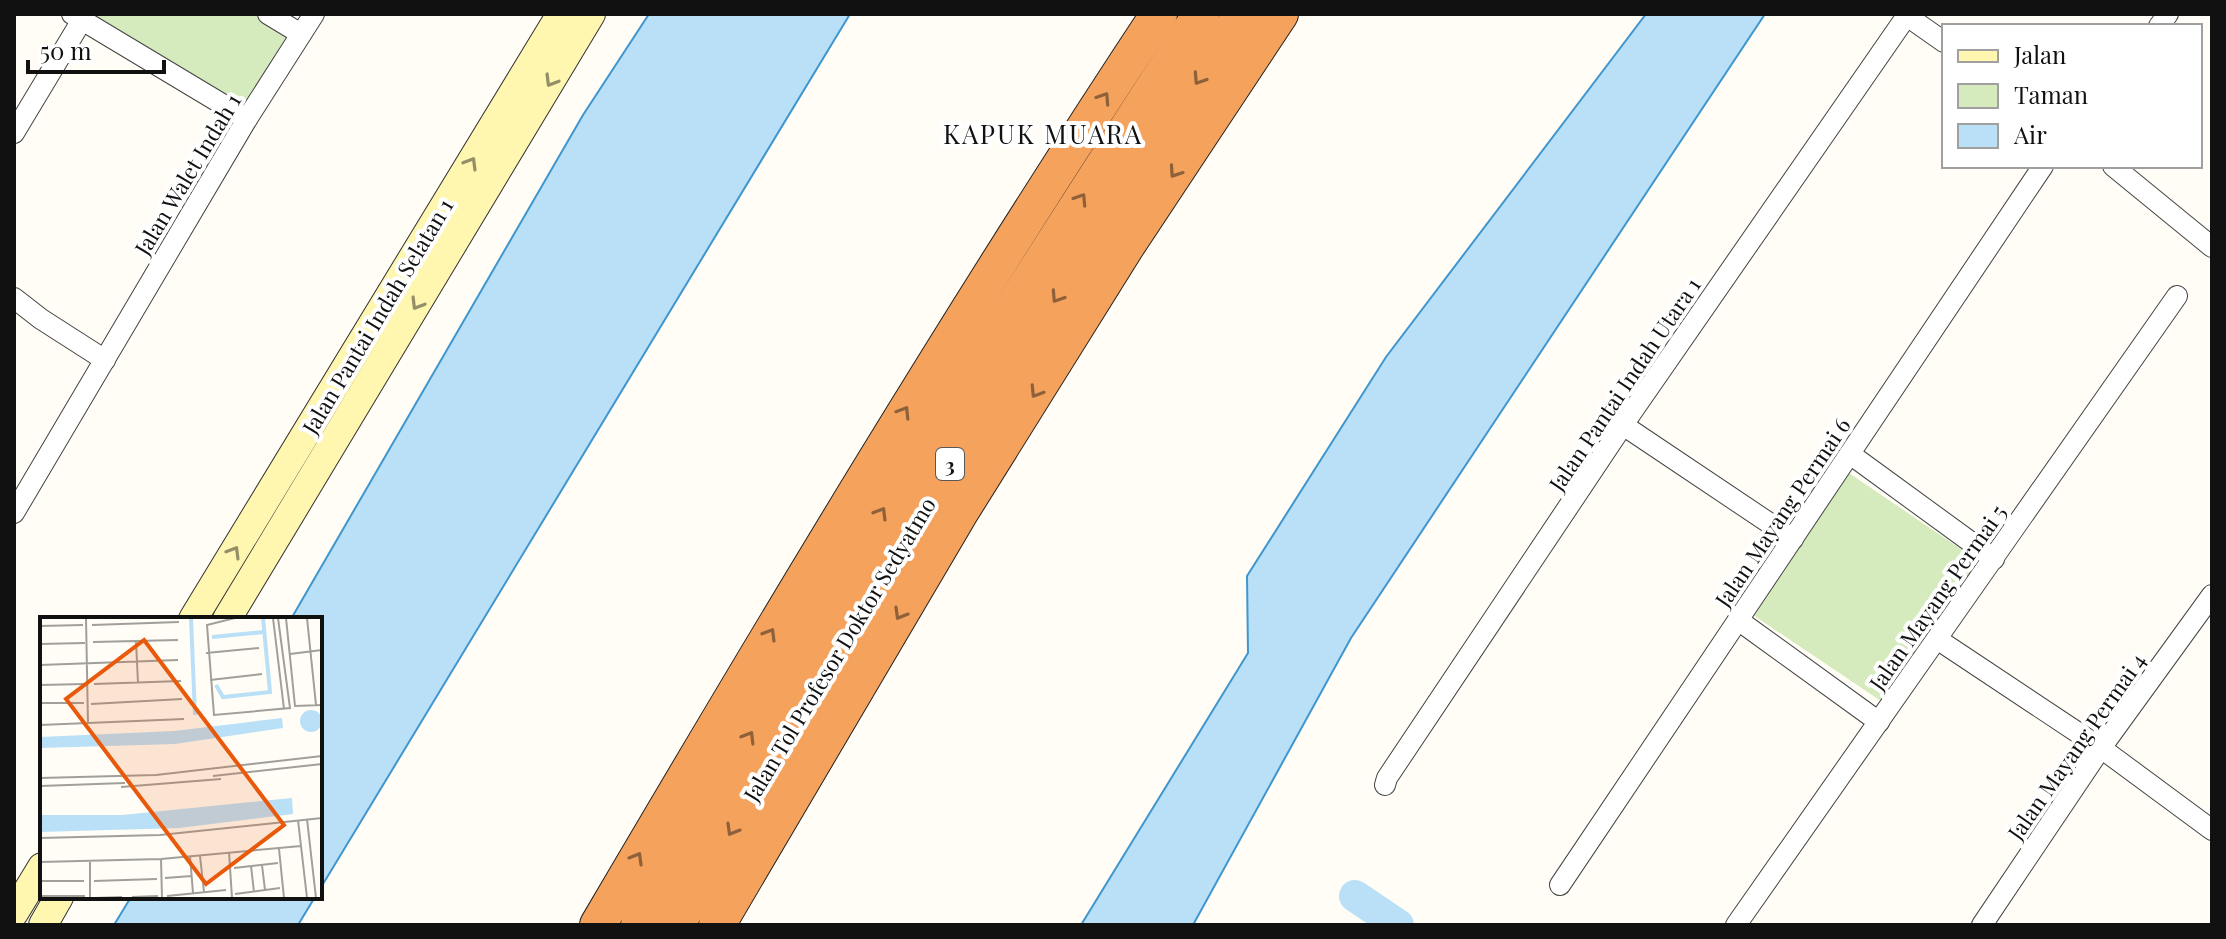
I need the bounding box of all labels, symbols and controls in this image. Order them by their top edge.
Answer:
scale bar [28,24,164,74]
legend [1942,24,2202,168]
text: 50 m [40,34,92,66]
text: Jalan [2013,38,2066,70]
one-way arrow [1194,71,1209,85]
one-way arrow [545,72,561,87]
text: Taman [2014,78,2088,110]
street label: Jalan Walet Indah 1 [126,88,247,261]
one-way arrow [1094,92,1109,106]
district label: KAPUK MUARA [943,116,1143,151]
text: Air [2013,118,2047,150]
one-way arrow [461,157,477,172]
one-way arrow [1170,164,1185,178]
street label: Jalan Pantai Indah Selatan 1 [294,193,459,440]
one-way arrow [1071,194,1086,208]
street label: Jalan Pantai Indah Utara 1 [1541,271,1707,498]
one-way arrow [1052,289,1067,303]
one-way arrow [411,295,427,310]
one-way arrow [1030,383,1045,397]
one-way arrow [895,406,910,420]
street label: Jalan Mayang Permai 6 [1707,411,1857,614]
road number: 3 [936,448,964,480]
street label: Jalan Tol Profesor Doktor Sedyatmo [736,491,942,808]
street label: Jalan Mayang Permai 5 [1861,498,2012,697]
one-way arrow [872,507,887,522]
one-way arrow [224,546,239,561]
one-way arrow [894,605,910,619]
inset map [40,617,322,899]
one-way arrow [760,628,776,643]
street label: Jalan Mayang Permai 4 [2000,647,2152,846]
one-way arrow [739,731,755,746]
one-way arrow [726,821,742,836]
one-way arrow [627,852,643,867]

